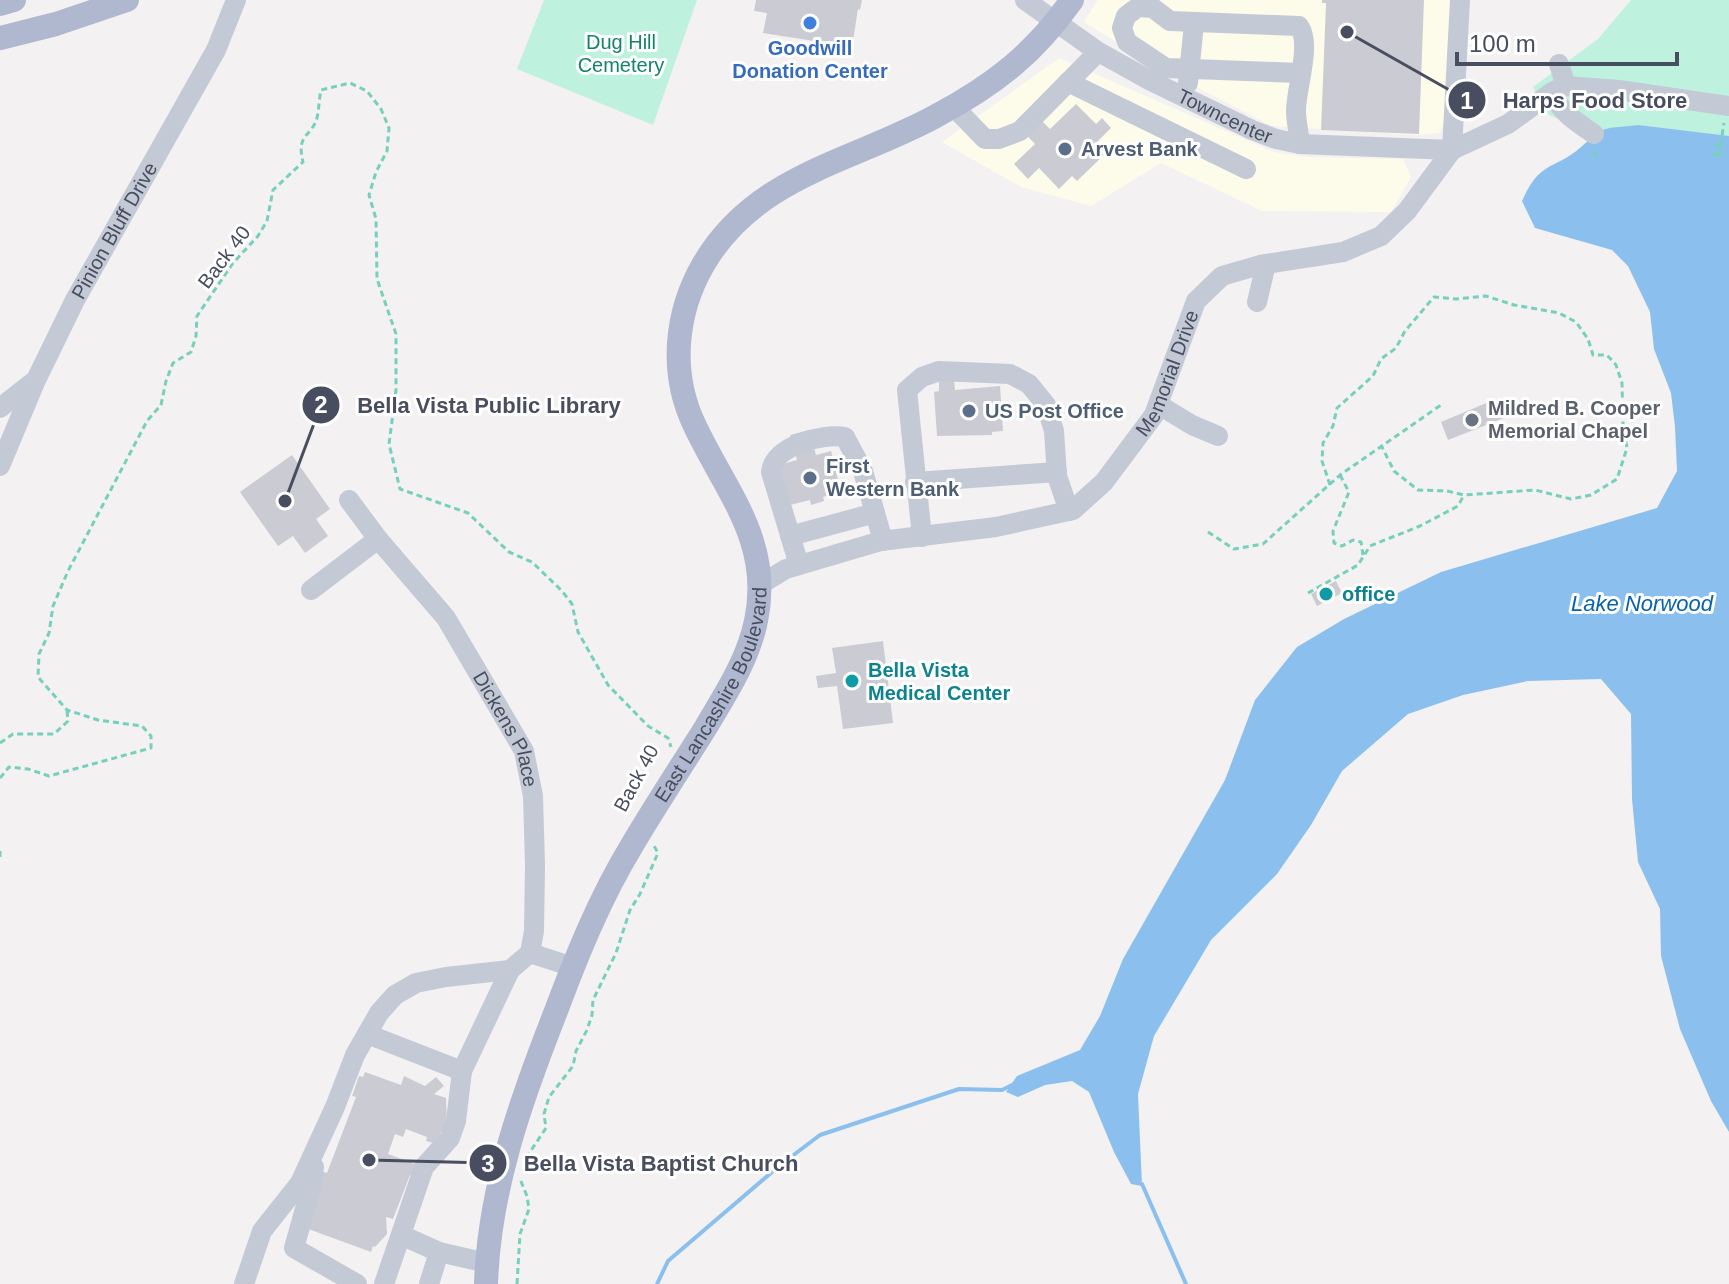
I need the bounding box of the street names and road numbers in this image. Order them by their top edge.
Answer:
street label: Towncenter [1174,85,1276,148]
street label: Pinion Bluff Drive [67,158,161,303]
street label: Back 40 [193,222,255,292]
street label: Memorial Drive [1131,307,1203,440]
street label: East Lancashire Boulevard [650,587,771,806]
street label: Dickens Place [469,667,542,789]
street label: Back 40 [609,741,663,815]

